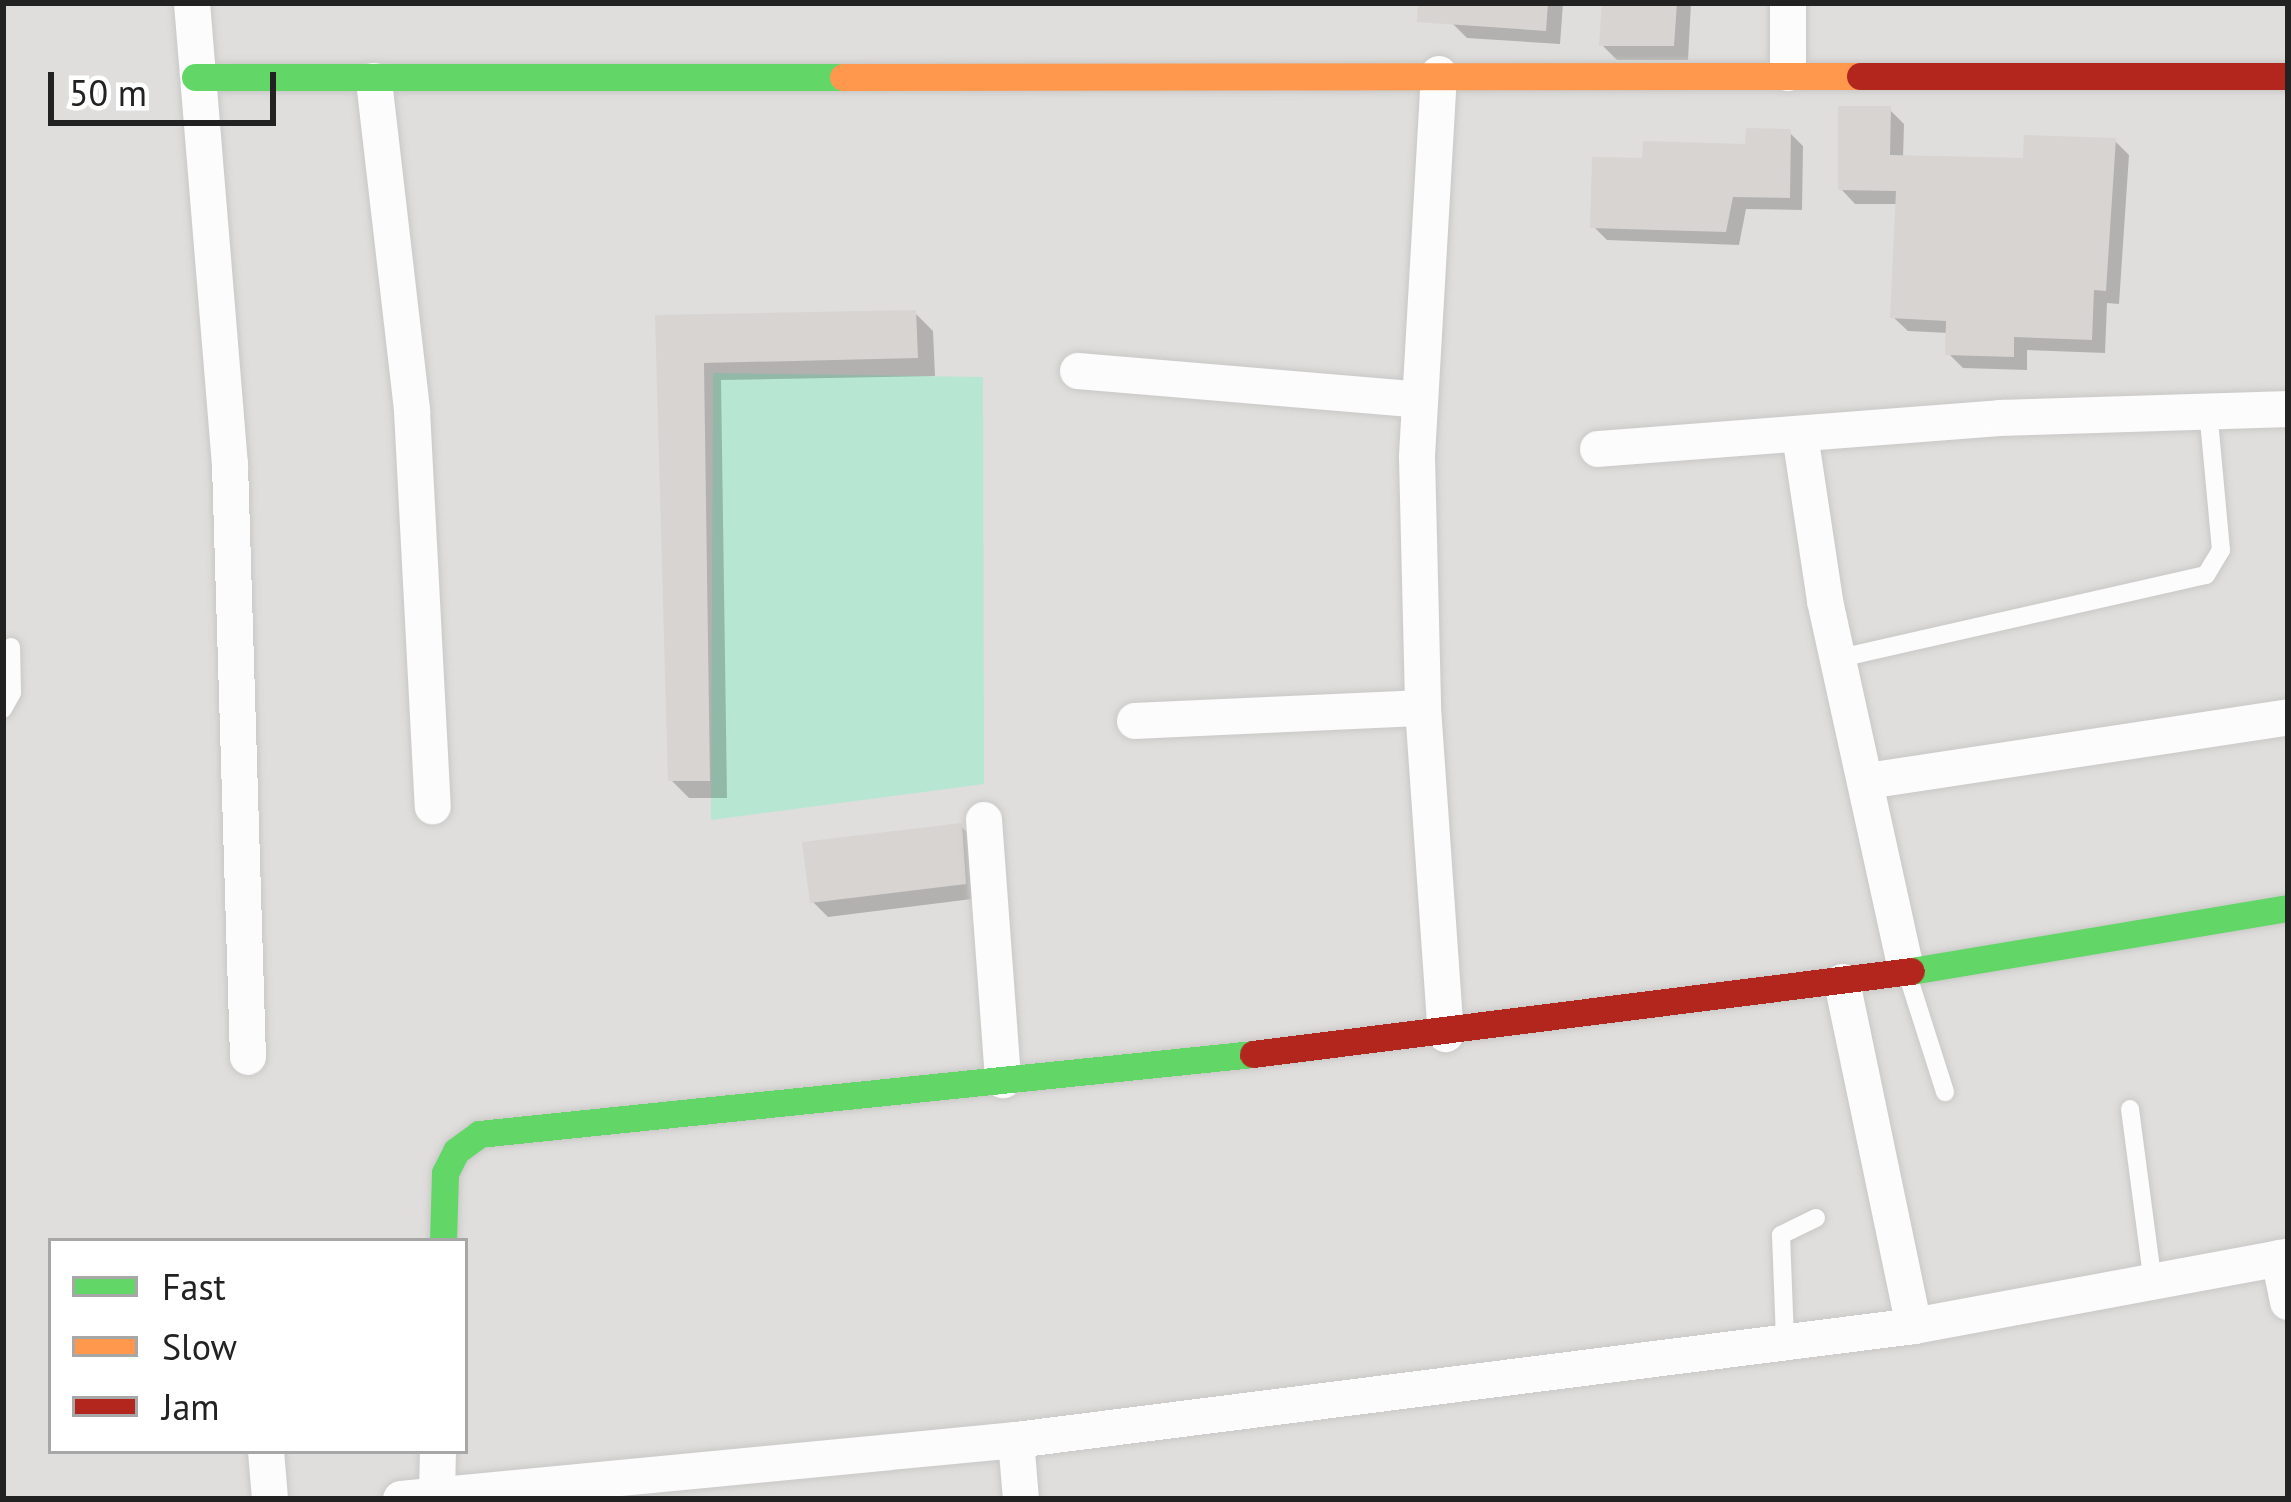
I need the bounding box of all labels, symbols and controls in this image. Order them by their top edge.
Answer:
scale bar [54,48,282,122]
text: 50 m [69,69,147,116]
legend [48,1238,468,1454]
text: Fast [162,1263,226,1310]
text: Slow [162,1323,237,1370]
text: Jam [162,1383,220,1430]

